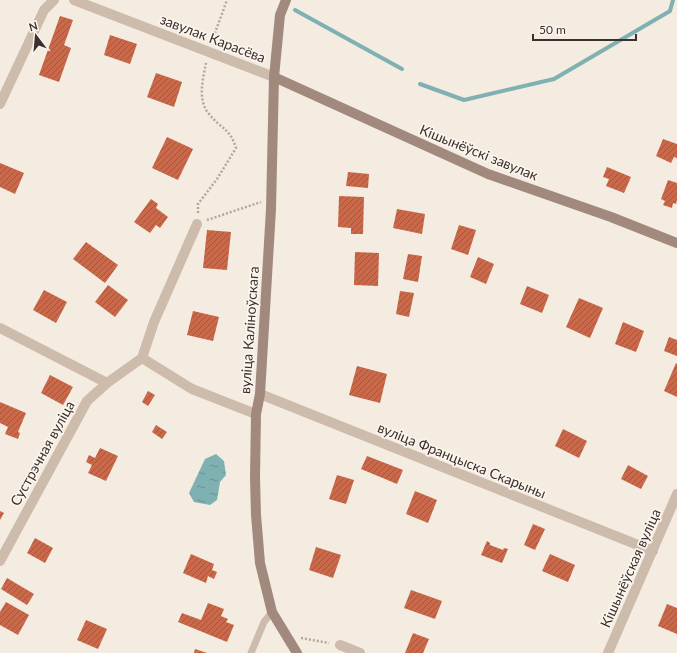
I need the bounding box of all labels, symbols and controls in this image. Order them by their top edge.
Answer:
street label: завулак Карасёва [158,10,268,66]
north arrow [16,16,56,56]
scale bar [533,16,636,42]
text: N [27,18,39,33]
text: 50 m [539,22,566,37]
street label: Кішынёўскі завулак [417,120,541,184]
street label: вуліца Каліноўскага [236,266,262,394]
street label: Сустрэчная вуліца [6,398,78,508]
street label: вуліца Францыска Скарыны [375,418,549,502]
street label: Кішынёўская вуліца [596,506,664,630]

